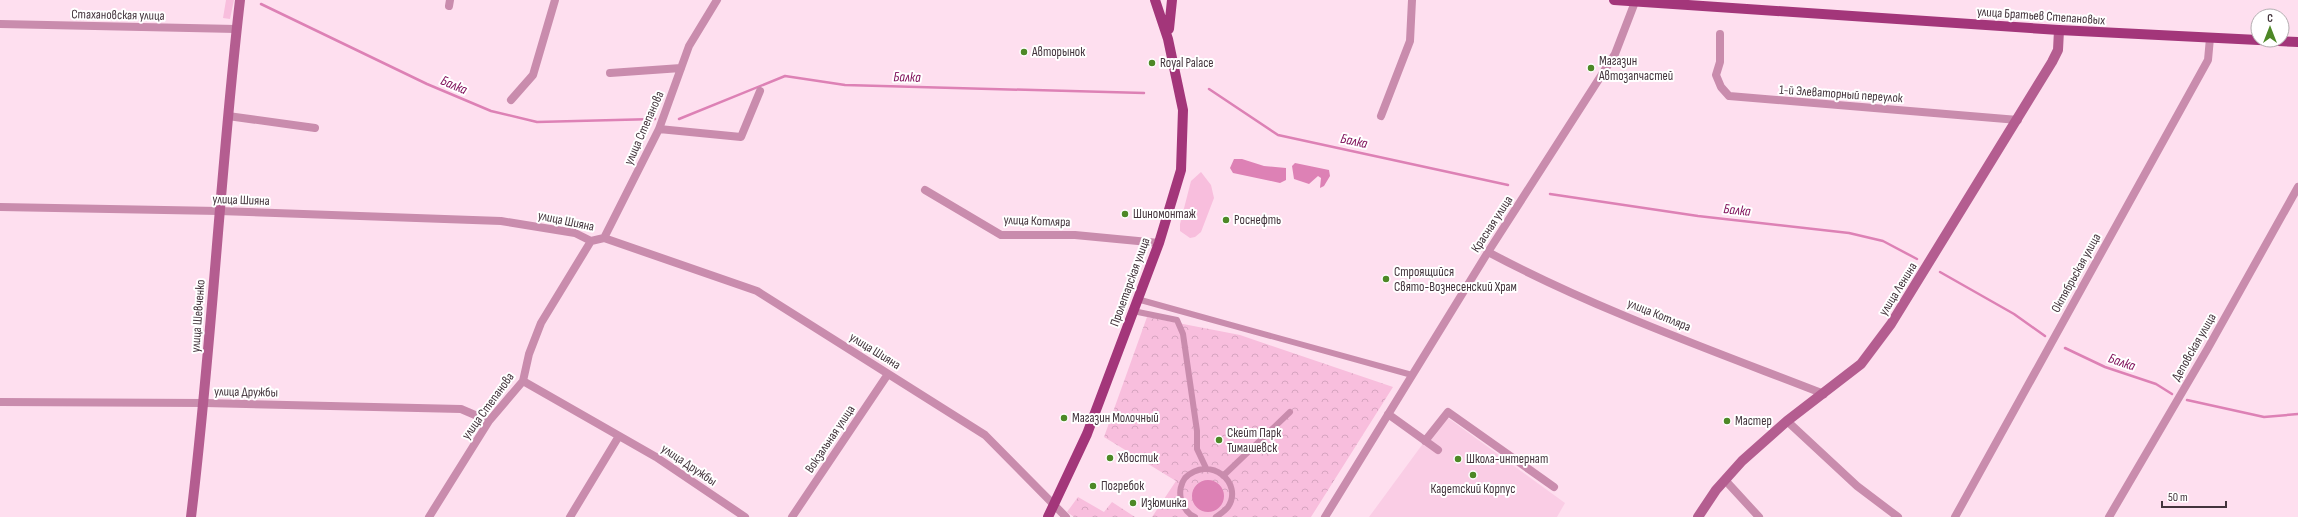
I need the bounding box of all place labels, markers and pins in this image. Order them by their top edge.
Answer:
place label: Авторынок [1031,44,1085,60]
marker: Авторынок [1019,47,1029,57]
place label: Магазин Автозапчастей [1598,53,1673,84]
place label: Royal Palace [1160,55,1214,71]
marker: Royal Palace [1147,58,1157,68]
marker: Магазин Автозапчастей [1586,63,1596,73]
place label: Шиномонтаж [1133,206,1196,222]
marker: Шиномонтаж [1120,209,1130,219]
place label: Роснефть [1234,212,1281,228]
marker: Роснефть [1221,215,1231,225]
place label: Строящийся Свято-Вознесенский Храм [1394,264,1517,295]
marker: Строящийся Свято-Вознесенский Храм [1381,274,1391,284]
place label: Магазин Молочный [1072,410,1159,426]
marker: Магазин Молочный [1059,413,1069,423]
place label: Мастер [1735,413,1772,429]
marker: Мастер [1722,416,1732,426]
place label: Скейт Парк Тимашевск [1227,425,1281,456]
marker: Скейт Парк Тимашевск [1214,435,1224,445]
place label: Хвостик [1117,450,1158,466]
place label: Школа-интернат [1466,451,1548,467]
marker: Хвостик [1105,453,1115,463]
marker: Школа-интернат [1453,454,1463,464]
marker: Кадетский Корпус [1468,470,1478,480]
place label: Погребок [1101,478,1144,494]
marker: Погребок [1088,481,1098,491]
place label: Кадетский Корпус [1430,481,1516,497]
place label: Изюминка [1141,495,1187,511]
marker: Изюминка [1128,498,1138,508]

